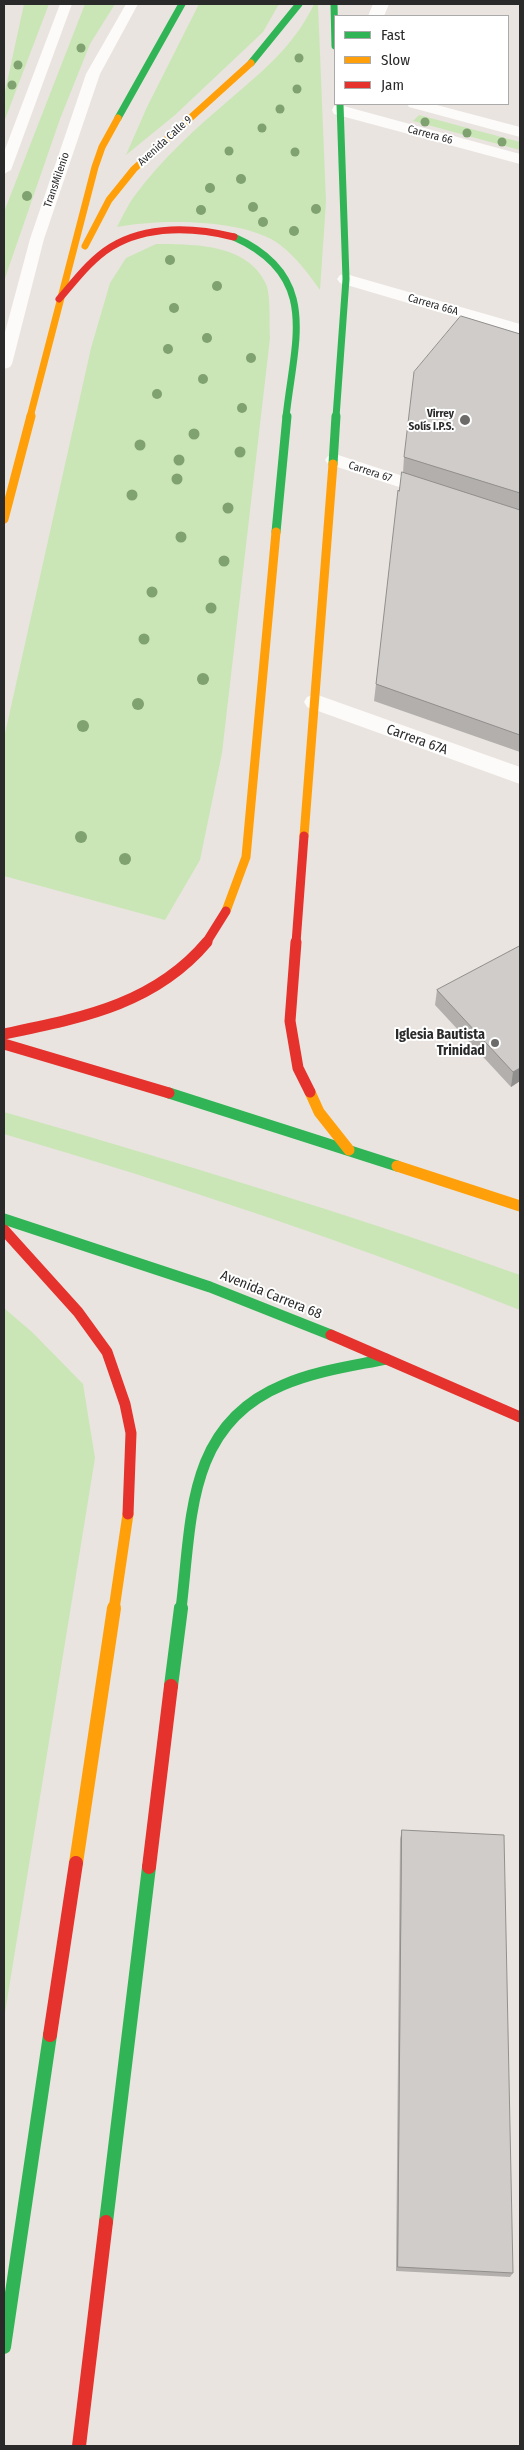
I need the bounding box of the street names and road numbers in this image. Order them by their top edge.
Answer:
street label: Avenida Calle 9 [135,113,195,169]
street label: Carrera 66 [406,123,454,147]
street label: TransMilenio [41,151,73,209]
street label: Carrera 66A [406,292,460,318]
street label: Carrera 67 [347,459,393,485]
street label: Carrera 67A [384,721,450,759]
street label: Avenida Carrera 68 [218,1267,324,1323]

